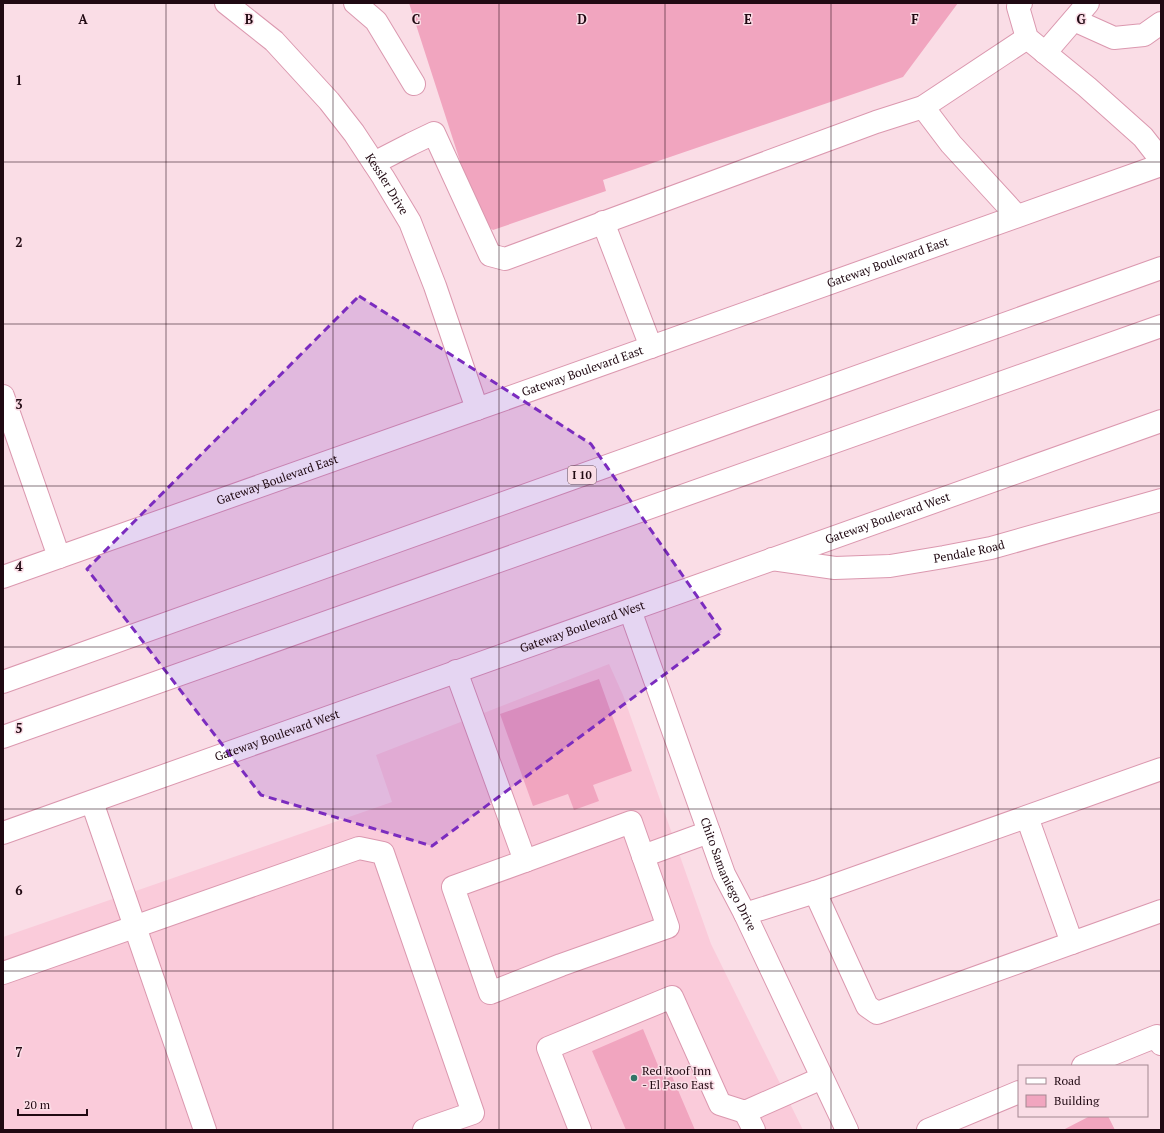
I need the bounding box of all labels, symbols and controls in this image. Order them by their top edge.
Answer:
text: A [78,10,88,28]
text: B [245,10,253,28]
text: C [412,10,420,28]
text: D [577,10,587,28]
text: E [744,10,752,28]
text: F [911,10,919,28]
text: G [1076,10,1086,28]
text: 1 [15,71,23,89]
street label: Kessler Drive [362,150,412,217]
text: 2 [15,233,23,251]
street label: Gateway Boulevard East [825,233,951,291]
street label: Gateway Boulevard East [520,342,646,399]
text: 3 [15,395,23,413]
street label: Gateway Boulevard East [214,451,340,508]
road number: I 10 [568,466,596,484]
street label: Gateway Boulevard West [823,488,952,547]
street label: Pendale Road [932,536,1006,566]
text: 4 [15,557,23,575]
street label: Gateway Boulevard West [518,597,647,655]
street label: Gateway Boulevard West [213,706,342,764]
text: 5 [15,719,23,737]
street label: Chito Samaniego Drive [697,815,760,933]
text: 6 [15,881,23,899]
text: 7 [15,1043,23,1061]
place label: Red Roof Inn - El Paso East [642,1063,714,1092]
legend [1018,1065,1148,1117]
marker: Red Roof Inn - El Paso East [629,1073,639,1083]
text: Road [1054,1073,1081,1088]
scale bar [18,1091,87,1117]
text: Building [1054,1093,1100,1108]
text: 20 m [24,1097,51,1112]

